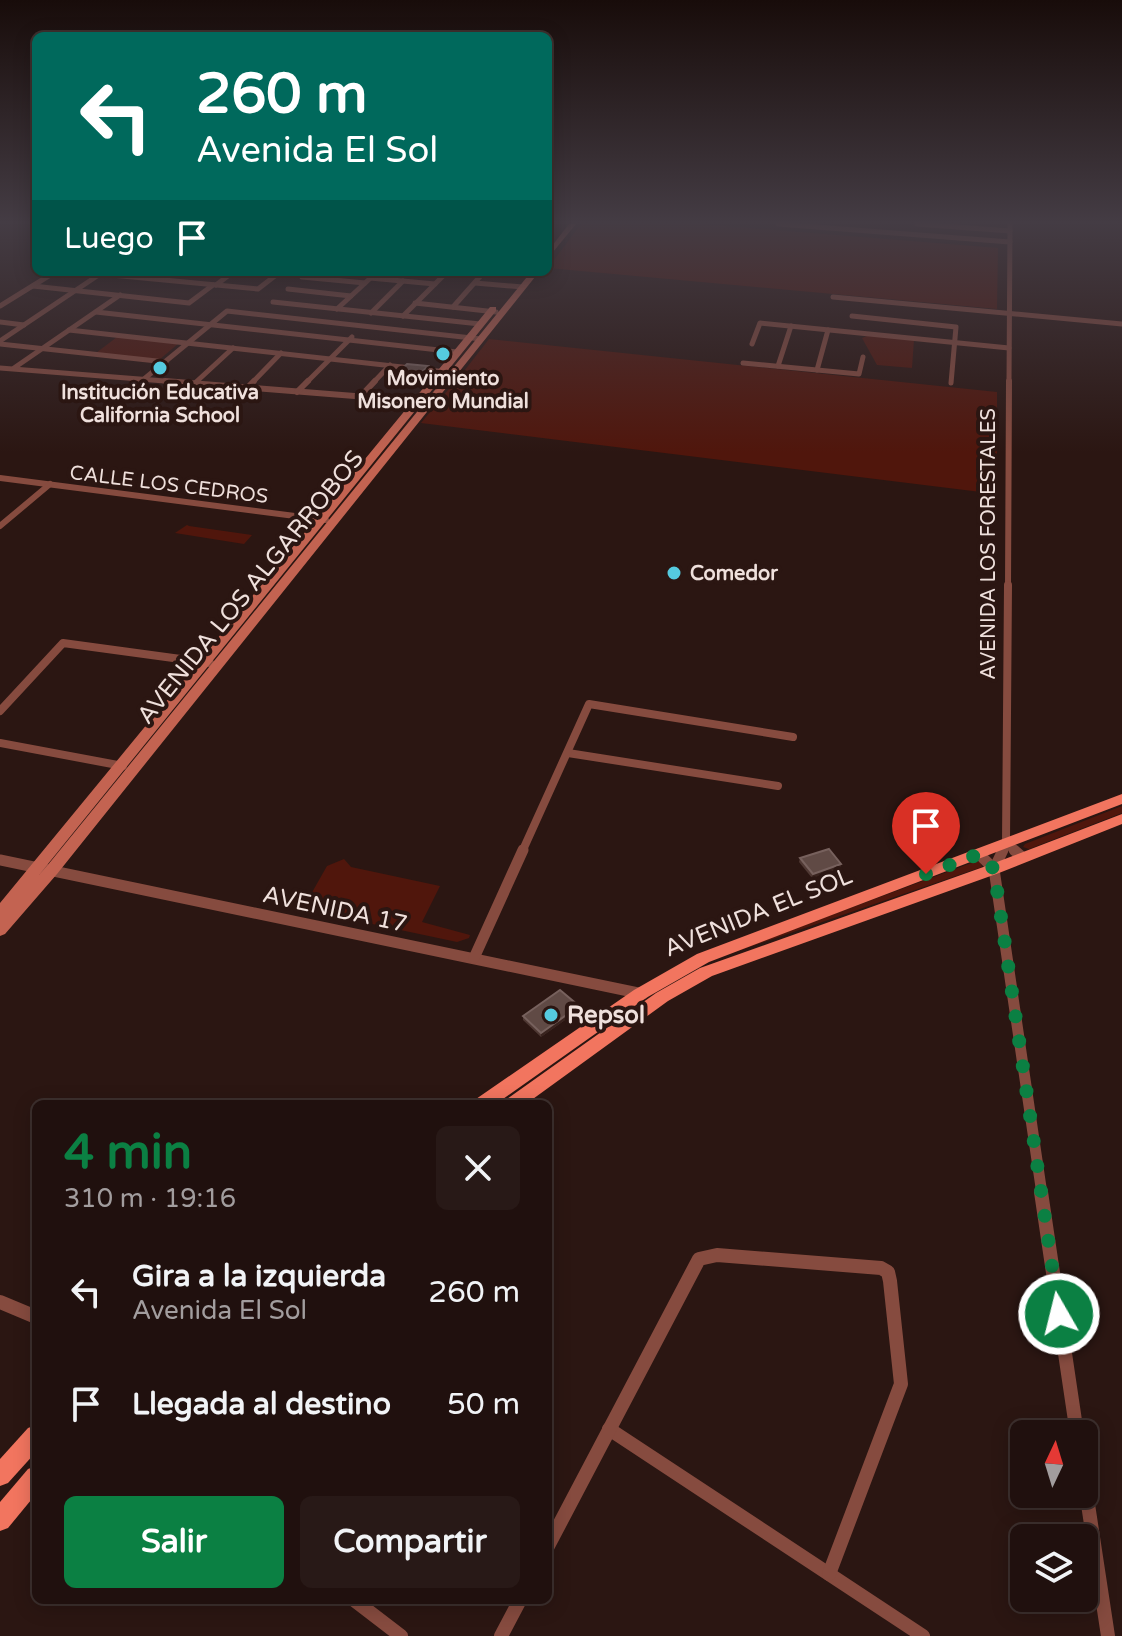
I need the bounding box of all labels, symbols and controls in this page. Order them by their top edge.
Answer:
text: 260 m [196,61,367,128]
icon: left [64,64,168,168]
text: Avenida El Sol [196,129,438,172]
icon: arrive [170,216,214,260]
text: Luego [64,220,154,257]
marker: Movimiento Misonero Mundial [434,345,452,363]
marker: Institución Educativa California School [151,359,169,377]
place label: Movimiento Misonero Mundial [357,367,529,414]
place label: Institución Educativa California School [61,381,259,428]
street label: AVENIDA LOS FORESTALES [977,408,1001,680]
street label: AVENIDA LOS ALGARROBOS [131,445,370,730]
street label: CALLE LOS CEDROS [68,461,269,509]
place label: Comedor [690,562,778,586]
marker: Comedor [665,564,683,582]
pin [892,792,960,874]
icon: arrive [904,804,948,848]
street label: AVENIDA EL SOL [660,861,857,963]
street label: AVENIDA 17 [260,880,410,939]
place label: Repsol [567,1001,645,1030]
marker: Repsol [542,1006,560,1024]
text: 4 min [64,1124,192,1182]
button: close [436,1126,520,1210]
text: 310 m · 19:16 [64,1183,236,1214]
text: Gira a la izquierda [132,1258,386,1295]
icon: left [64,1270,108,1314]
position arrow [1017,1272,1101,1356]
text: 260 m [428,1274,520,1311]
text: Avenida El Sol [132,1295,307,1326]
icon: arrive [64,1382,108,1426]
text: Llegada al destino [132,1386,391,1423]
text: 50 m [447,1386,520,1423]
north arrow [1010,1420,1098,1508]
map controls [1010,1420,1098,1612]
button: Salir [64,1496,284,1588]
button: Compartir [300,1496,520,1588]
button: layers [1010,1524,1098,1612]

